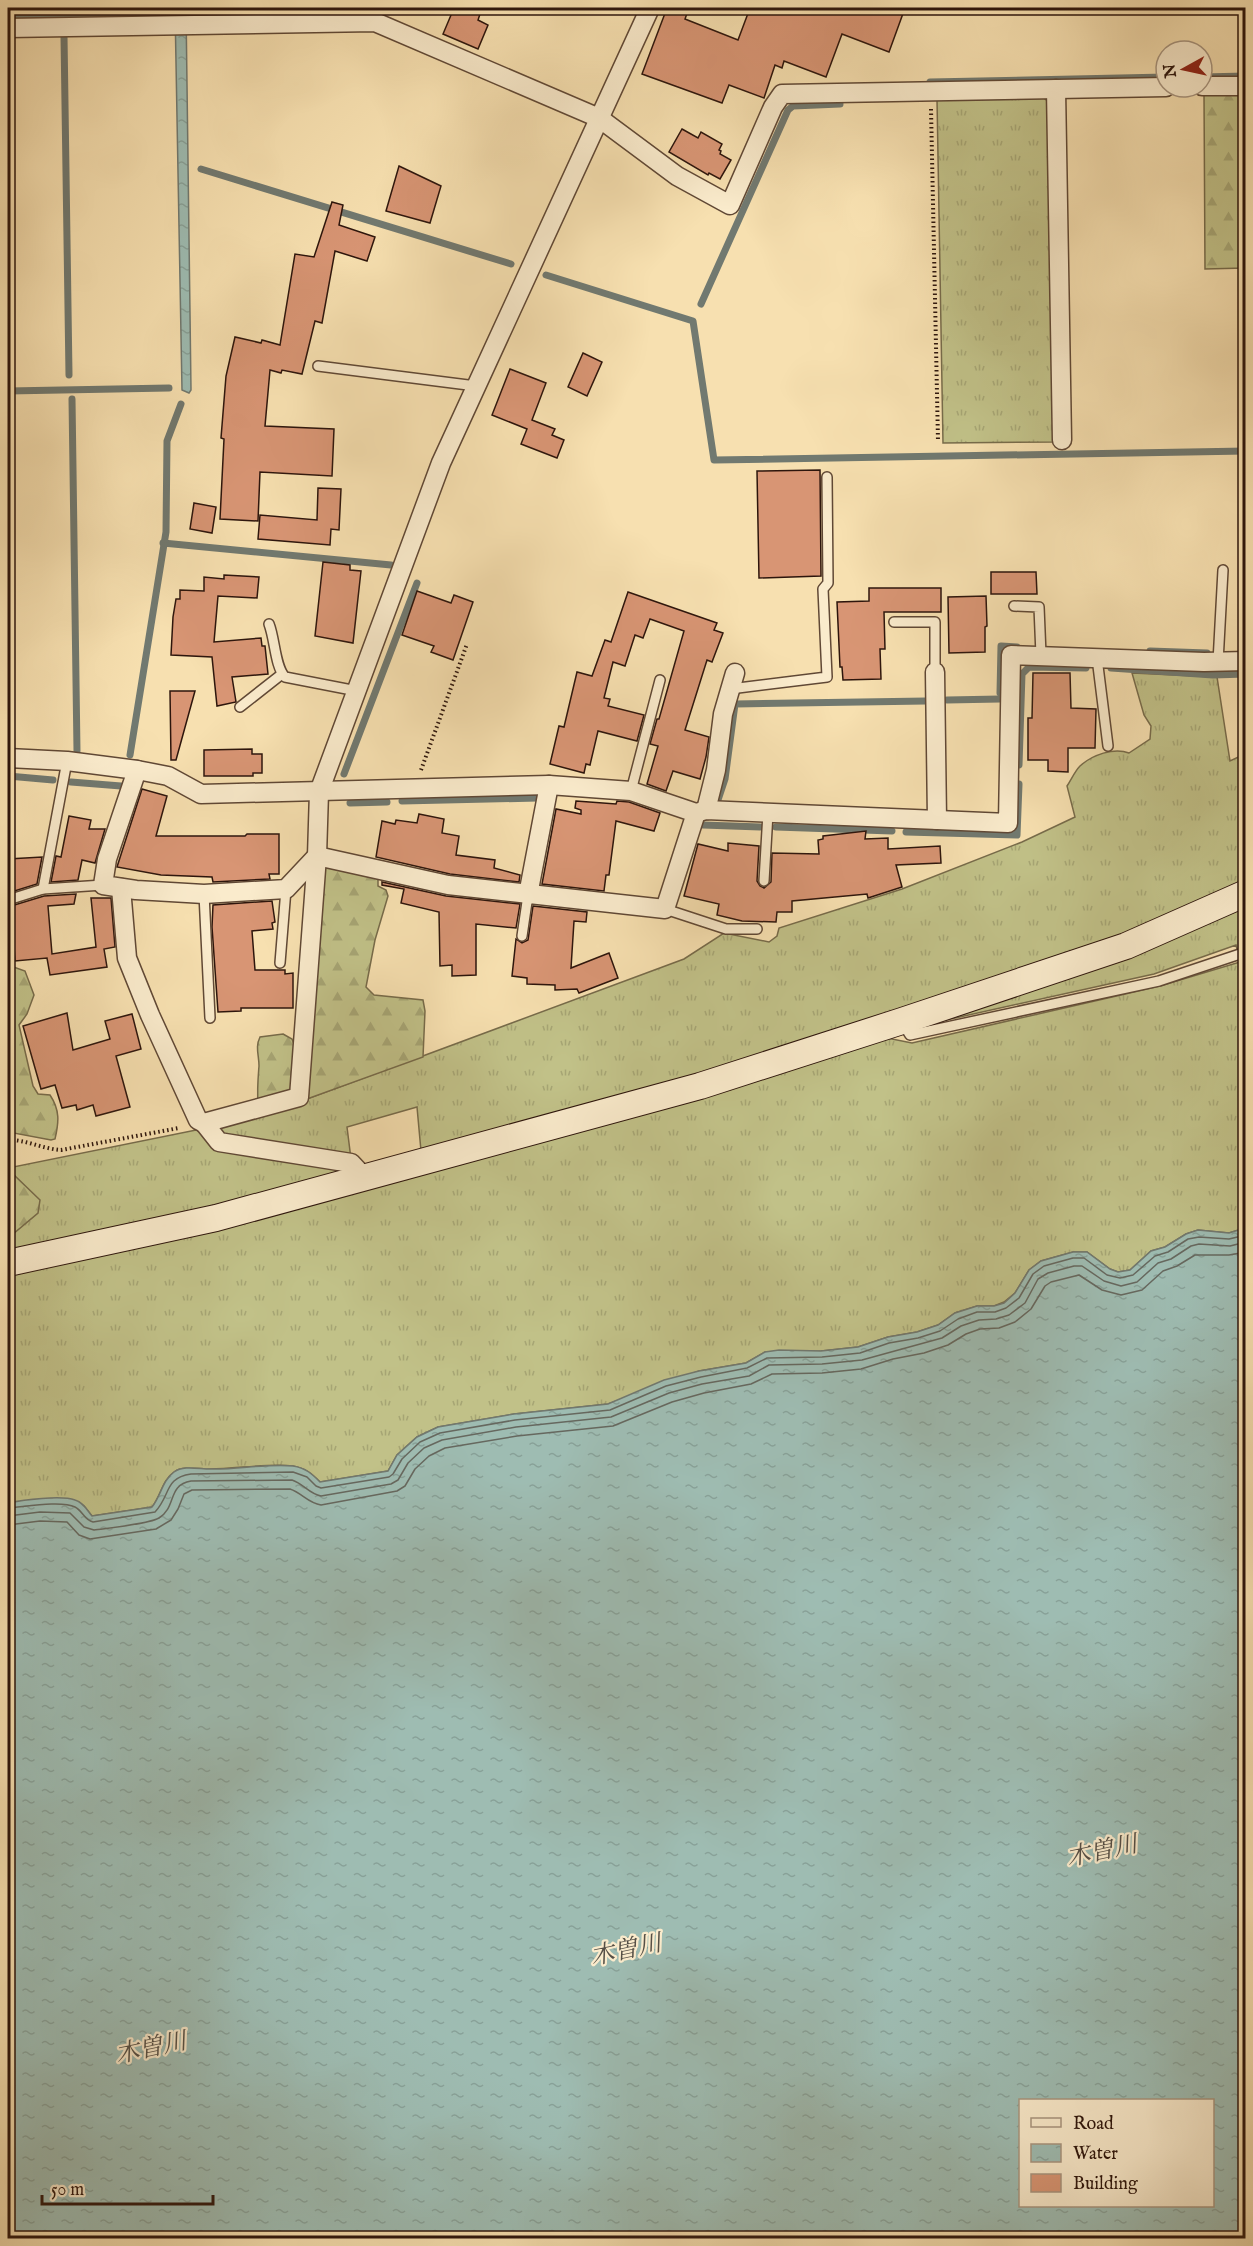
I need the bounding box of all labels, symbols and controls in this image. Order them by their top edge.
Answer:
north arrow [1154,39,1214,99]
text: N [1160,62,1182,80]
water label: 木曽川 [1064,1829,1143,1875]
water label: 木曽川 [588,1928,667,1974]
water label: 木曽川 [113,2026,192,2072]
legend [1019,2099,1214,2207]
text: Road [1073,2113,1114,2136]
text: Water [1073,2143,1118,2166]
scale bar [42,2168,213,2206]
text: Building [1073,2173,1138,2196]
text: 50 m [51,2179,84,2202]

